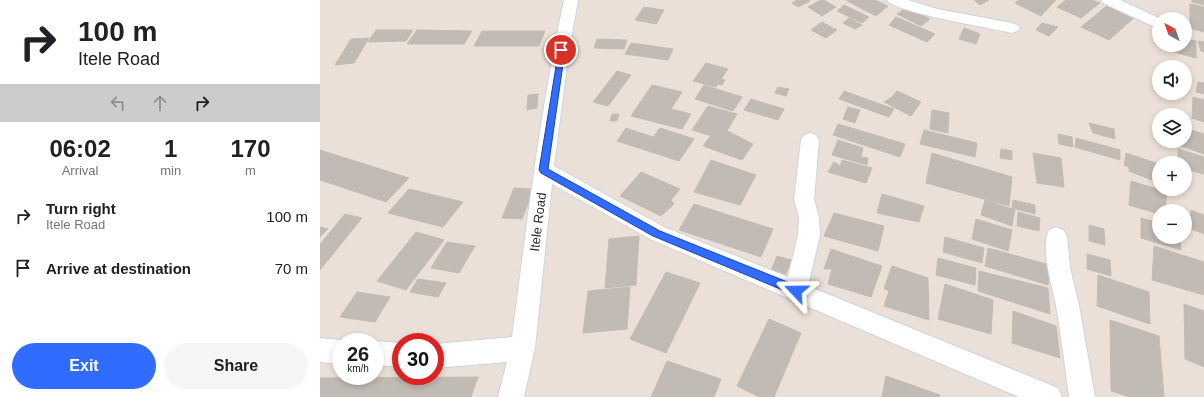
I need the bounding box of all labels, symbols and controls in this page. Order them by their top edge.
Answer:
north arrow [1152,12,1192,52]
map controls [1152,12,1192,244]
icon: right [12,16,64,68]
text: 100 m [78,16,157,47]
pin [544,33,578,67]
icon: arrive [550,39,572,61]
text: Itele Road [78,49,160,69]
button: sound [1152,60,1192,100]
icon: left [107,92,129,114]
icon: ahead [149,92,171,114]
icon: right [191,92,213,114]
button: layers [1152,108,1192,148]
text: 06:02 [49,135,111,162]
text: 1 [164,135,177,162]
text: 170 [231,135,271,162]
button: + [1152,156,1192,196]
text: Arrival [62,163,99,178]
text: min [160,163,181,178]
text: m [245,163,256,178]
street label: Itele Road [527,192,549,252]
text: Turn right [46,200,116,217]
button: − [1152,204,1192,244]
icon: right [12,205,34,227]
text: 100 m [266,208,308,225]
text: Itele Road [46,217,105,232]
icon: arrive [12,257,34,279]
text: Arrive at destination [46,260,191,277]
text: 70 m [275,260,308,277]
position arrow [775,270,817,312]
speed limit sign: 30 [392,333,444,385]
button: Exit [12,343,156,389]
button: Share [164,343,308,389]
text: 26 [347,343,369,365]
text: km/h [347,363,369,374]

